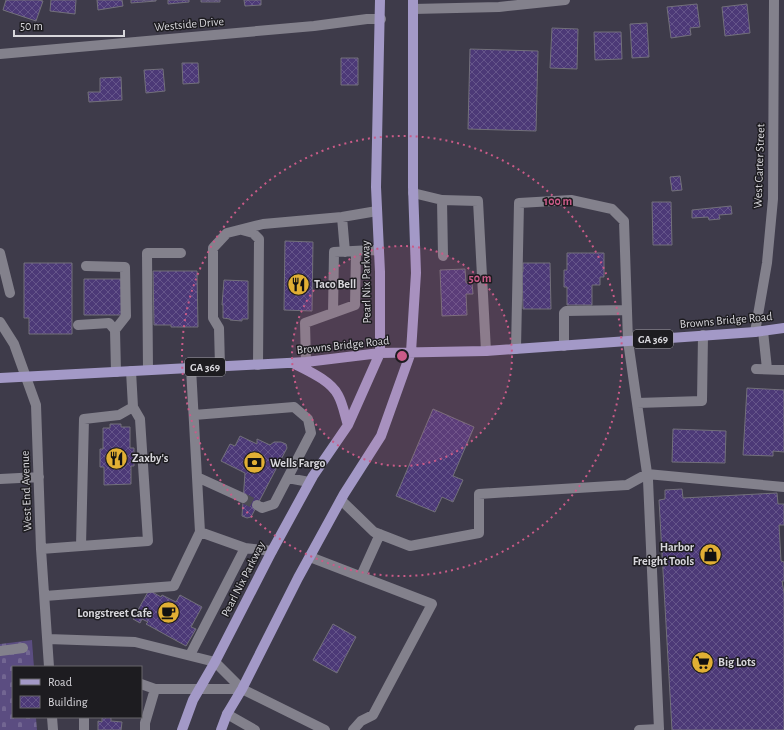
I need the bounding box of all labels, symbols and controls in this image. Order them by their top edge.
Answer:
scale bar [14,12,124,38]
street label: Westside Drive [154,15,224,33]
text: 50 m [20,20,43,32]
street label: West Carter Street [752,123,766,209]
text: 100 m [544,195,572,207]
street label: Pearl Nix Parkway [359,240,374,324]
restaurant icon: Taco Bell [285,271,311,297]
text: 50 m [469,272,492,284]
place label: Taco Bell [314,278,356,290]
street label: Browns Bridge Road [679,310,773,330]
road number: GA 369 [633,330,673,348]
street label: Browns Bridge Road [296,334,390,356]
centre of rings [395,349,409,363]
road number: GA 369 [185,358,225,376]
restaurant icon: Zaxby's [104,445,130,471]
street label: West End Avenue [19,450,33,532]
bank icon: Wells Fargo [241,450,267,476]
place label: Zaxby's [132,452,169,465]
place label: Wells Fargo [270,457,326,469]
street label: Pearl Nix Parkway [219,539,268,619]
place label: Harbor Freight Tools [633,541,695,567]
shop icon: Harbor Freight Tools [697,541,723,567]
cafe icon: Longstreet Cafe [155,600,181,626]
place label: Longstreet Cafe [77,607,152,619]
supermarket icon: Big Lots [690,649,716,675]
place label: Big Lots [718,656,756,668]
legend [12,666,142,718]
text: Road [48,676,72,688]
text: Building [48,696,88,708]

